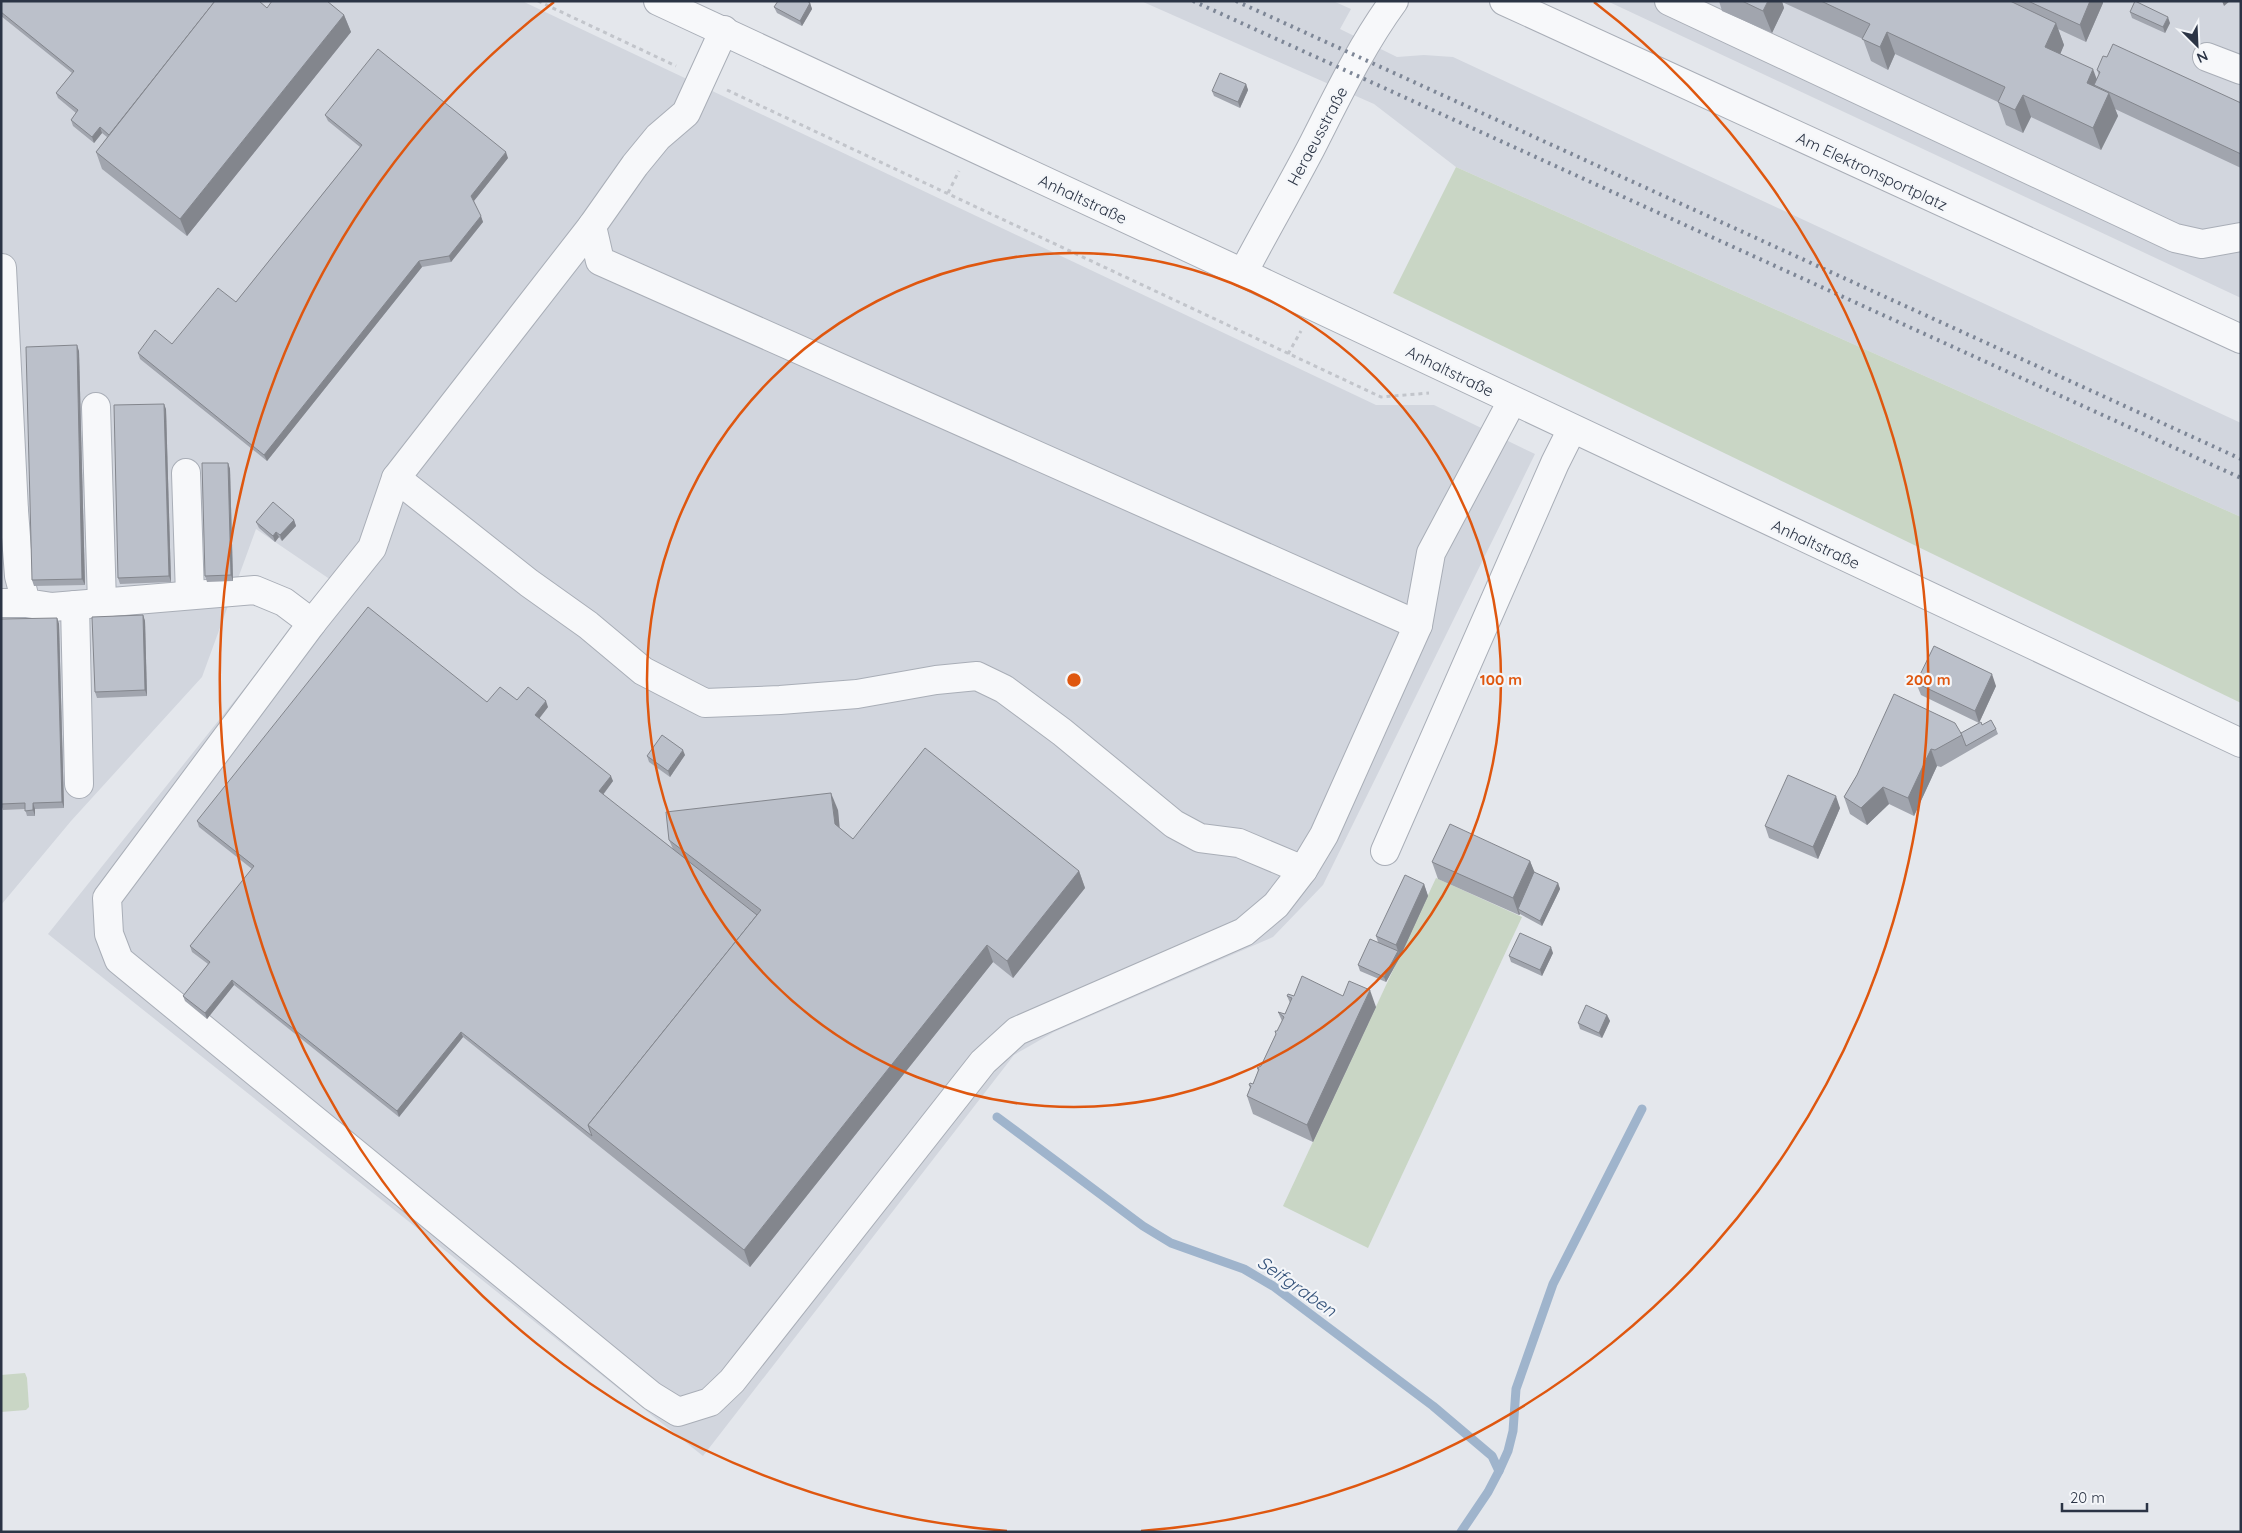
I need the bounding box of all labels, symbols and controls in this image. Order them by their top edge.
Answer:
north arrow [2172,20,2222,70]
text: N [2194,47,2211,67]
street label: Heraeusstraße [1283,83,1351,189]
street label: Am Elektronsportplatz [1793,127,1951,215]
street label: Anhaltstraße [1036,170,1130,228]
street label: Anhaltstraße [1403,341,1497,401]
street label: Anhaltstraße [1769,515,1863,573]
text: 100 m [1480,670,1522,689]
text: 200 m [1906,670,1951,689]
centre of rings [1065,671,1083,689]
water label: Seifgraben [1253,1250,1341,1322]
scale bar [2062,1480,2147,1512]
text: 20 m [2070,1488,2105,1507]

